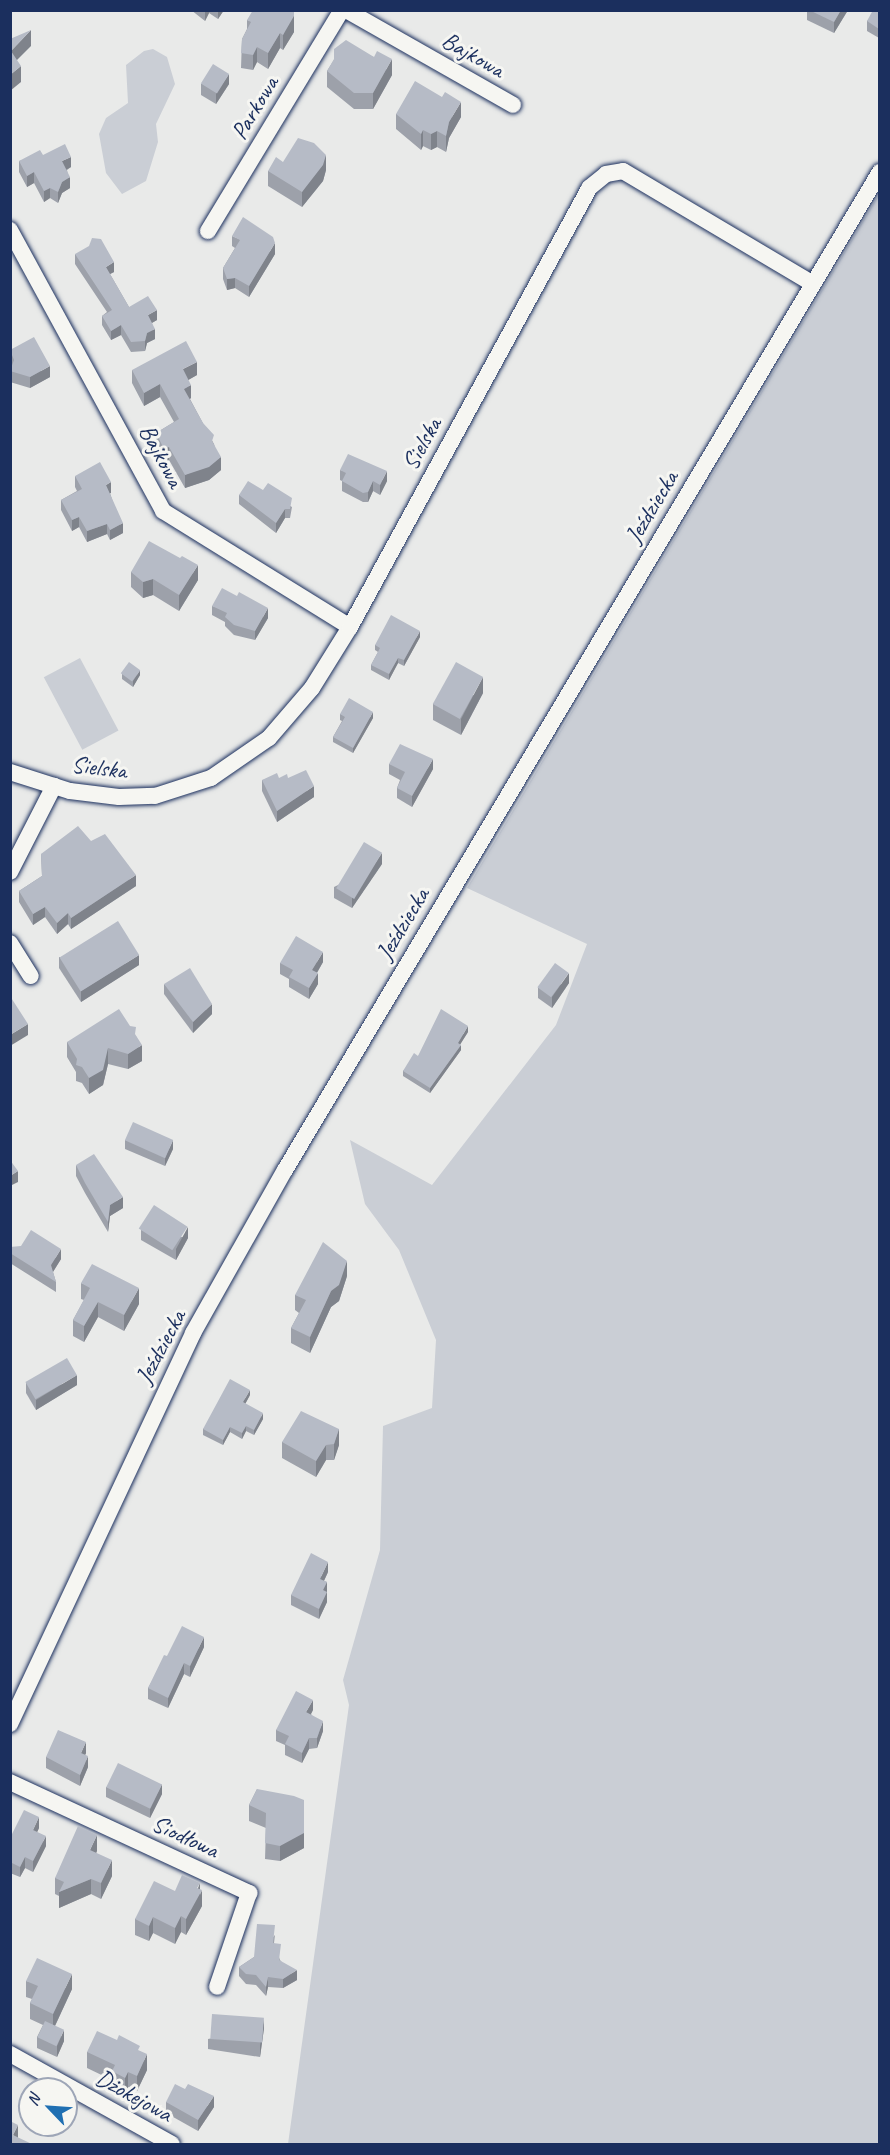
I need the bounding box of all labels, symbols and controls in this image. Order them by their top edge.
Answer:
street label: Bajkowa [437,26,509,84]
street label: Parkowa [225,71,285,145]
street label: Sielska [396,413,448,475]
street label: Bajkowa [132,420,190,492]
street label: Jeździecka [619,466,685,548]
street label: Sielska [70,750,128,786]
street label: Jeździecka [370,883,436,965]
street label: Jeździecka [130,1305,192,1389]
street label: Siodłowa [147,1809,223,1865]
street label: Dżokejowa [91,2063,177,2129]
north arrow [18,2077,78,2137]
text: N [22,2092,45,2109]

